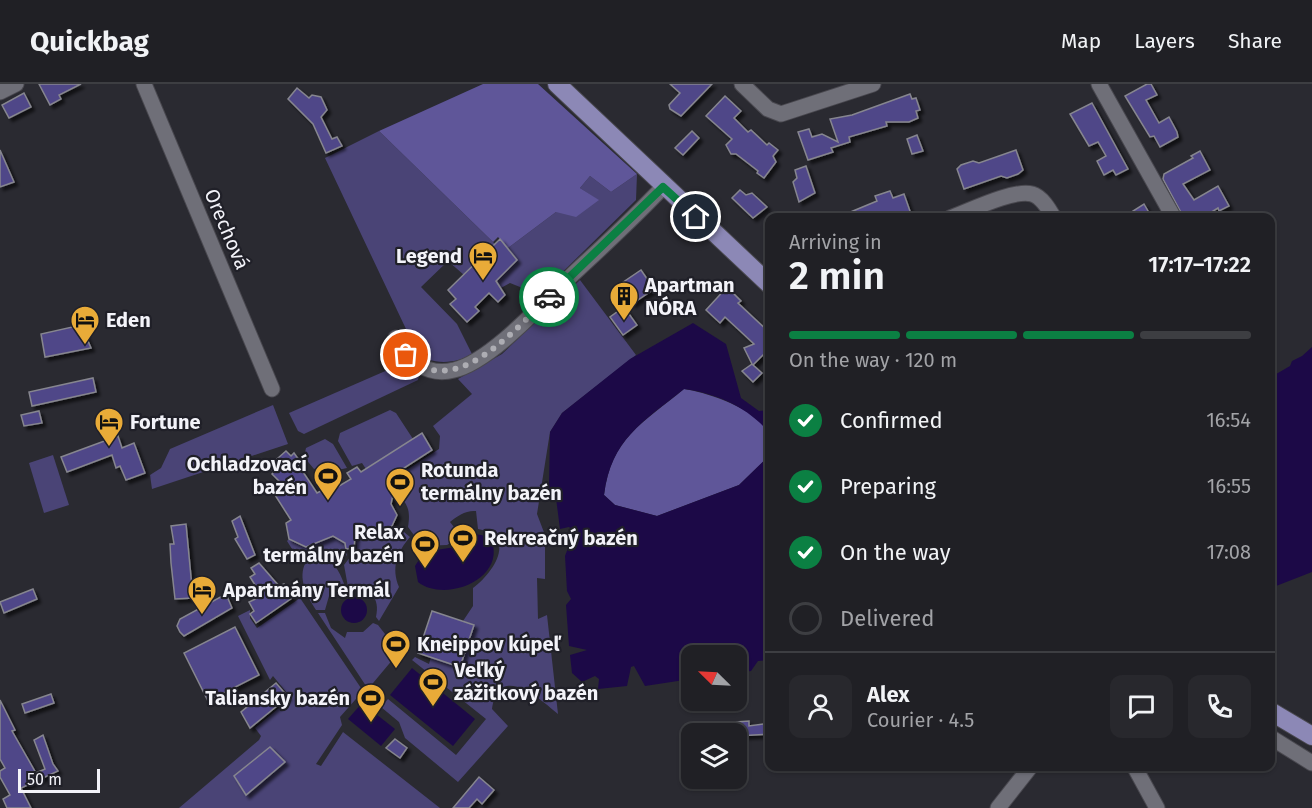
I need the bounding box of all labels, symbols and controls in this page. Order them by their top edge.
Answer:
text: Quickbag [30,25,149,58]
text: Map [1061,28,1101,54]
text: Layers [1134,28,1195,54]
text: Share [1228,28,1282,54]
street label: Orechová [199,185,255,273]
pin [670,191,721,242]
icon: home [679,200,712,233]
text: Arriving in [789,230,882,254]
hotel icon: Legend [467,240,499,282]
place label: Legend [396,244,462,268]
text: 17:17–17:22 [1148,251,1251,278]
text: 2 min [789,253,885,299]
courier [519,267,579,327]
place label: Apartman NÓRA [644,273,735,320]
building icon: Apartman NÓRA [608,280,640,322]
icon: car [533,281,566,314]
hotel icon: Eden [69,304,101,346]
place label: Eden [106,308,151,332]
pin [380,329,431,380]
icon: bag [389,338,422,371]
text: On the way · 120 m [789,348,957,372]
icon: check [789,404,822,437]
hotel icon: Fortune [93,406,125,448]
text: Confirmed [840,407,943,434]
text: 16:54 [1206,408,1251,432]
place label: Fortune [130,410,200,434]
place label: Ochladzovací bazén [187,452,307,499]
place label: Rotunda termálny bazén [421,458,562,505]
sports icon: Ochladzovací bazén [312,460,344,502]
sports icon: Rotunda termálny bazén [384,466,416,508]
icon: check [789,470,822,503]
text: Preparing [840,473,936,500]
text: 16:55 [1207,474,1251,498]
place label: Relax termálny bazén [263,520,405,567]
sports icon: Rekreačný bazén [447,522,479,564]
place label: Rekreačný bazén [484,526,638,550]
sports icon: Relax termálny bazén [409,528,441,570]
icon: check [789,536,822,569]
text: On the way [840,539,951,566]
text: 17:08 [1206,540,1251,564]
hotel icon: Apartmány Termál [186,574,218,616]
place label: Apartmány Termál [222,578,390,602]
text: Delivered [840,605,935,632]
sports icon: Kneippov kúpeľ [380,628,412,670]
place label: Kneippov kúpeľ [417,632,562,656]
north arrow [681,645,747,711]
map controls [681,645,747,789]
place label: Veľký zážitkový bazén [453,658,598,705]
sports icon: Veľký zážitkový bazén [417,666,449,708]
button: person [789,675,852,738]
button: chat [1110,675,1173,738]
button: phone [1188,675,1251,738]
text: Alex [867,681,910,708]
sports icon: Taliansky bazén [355,682,387,724]
place label: Taliansky bazén [205,686,350,710]
text: Courier · 4.5 [867,708,974,732]
button: layers [681,723,747,789]
scale bar [18,766,100,794]
text: 50 m [27,770,62,789]

